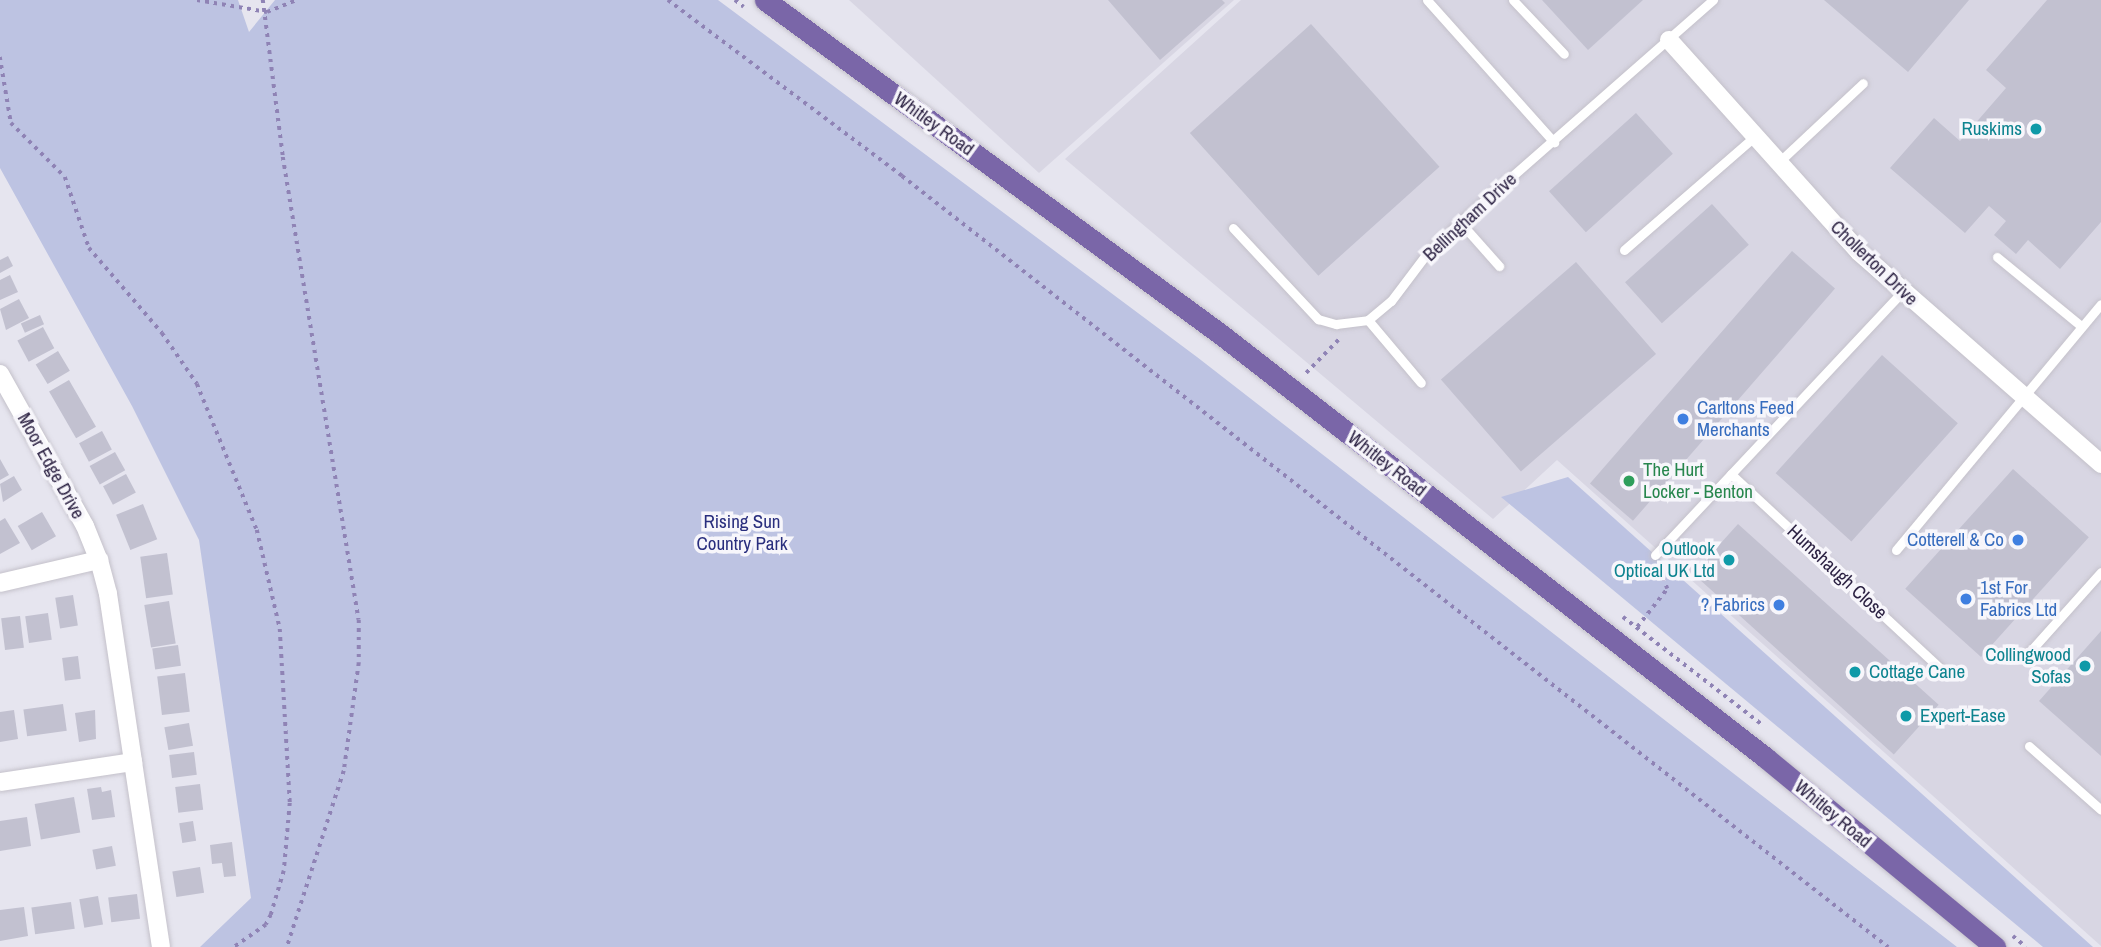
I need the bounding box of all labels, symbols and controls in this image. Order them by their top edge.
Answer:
street label: Whitley Road [889,87,979,161]
place label: Ruskims [1961,118,2022,140]
marker: Ruskims [2028,121,2044,137]
street label: Bellingham Drive [1419,168,1521,266]
street label: Chollerton Drive [1826,216,1922,310]
place label: Carltons Feed Merchants [1697,397,1794,441]
street label: Moor Edge Drive [12,409,90,523]
marker: Carltons Feed Merchants [1675,411,1691,427]
street label: Whitley Road [1343,426,1431,502]
place label: The Hurt Locker - Benton [1643,459,1753,503]
marker: The Hurt Locker - Benton [1621,473,1637,489]
park label: Rising Sun Country Park [697,511,787,555]
street label: Humshaugh Close [1782,520,1892,624]
place label: Cotterell & Co [1907,529,2004,551]
marker: Cotterell & Co [2010,532,2026,548]
place label: Outlook Optical UK Ltd [1614,538,1715,582]
marker: Outlook Optical UK Ltd [1721,552,1737,568]
place label: 1st For Fabrics Ltd [1980,577,2057,621]
marker: 1st For Fabrics Ltd [1958,591,1974,607]
place label: ? Fabrics [1701,594,1765,616]
marker: ? Fabrics [1771,597,1787,613]
place label: Collingwood Sofas [1985,644,2071,688]
marker: Collingwood Sofas [2077,658,2093,674]
place label: Cottage Cane [1869,661,1965,683]
marker: Cottage Cane [1847,664,1863,680]
place label: Expert-Ease [1920,705,2006,727]
marker: Expert-Ease [1898,708,1914,724]
street label: Whitley Road [1790,775,1876,853]

